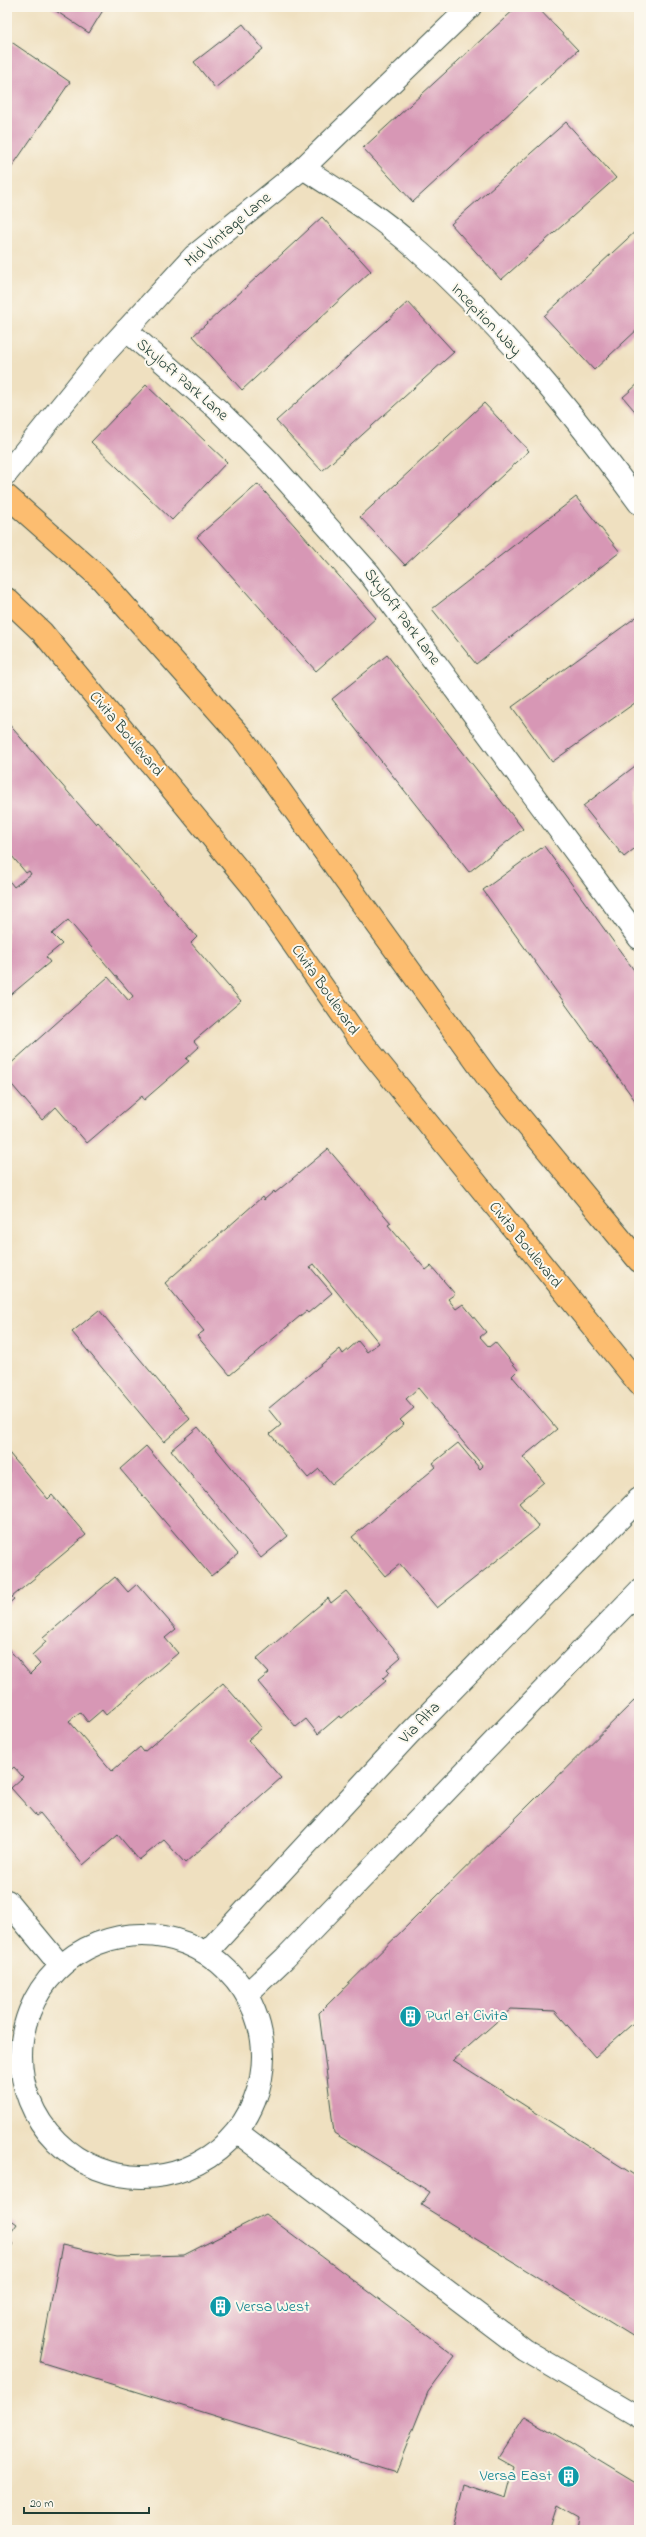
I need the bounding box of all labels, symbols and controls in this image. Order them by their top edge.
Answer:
street label: Mid Vintage Lane [179,186,277,273]
street label: Inception Way [445,278,527,362]
street label: Skyloft Park Lane [130,333,234,428]
street label: Skyloft Park Lane [358,564,447,671]
street label: Civita Boulevard [83,686,169,782]
street label: Civita Boulevard [285,940,365,1040]
street label: Civita Boulevard [482,1196,568,1294]
street label: Via Alta [393,1697,446,1750]
building icon: Purl at Civita [398,2003,424,2029]
place label: Purl at Civita [426,2004,508,2028]
building icon: Versa West [207,2294,233,2320]
place label: Versa West [235,2295,310,2319]
building icon: Versa East [555,2463,581,2489]
place label: Versa East [479,2464,553,2488]
scale bar [24,2489,149,2515]
text: 20 m [30,2495,53,2513]

